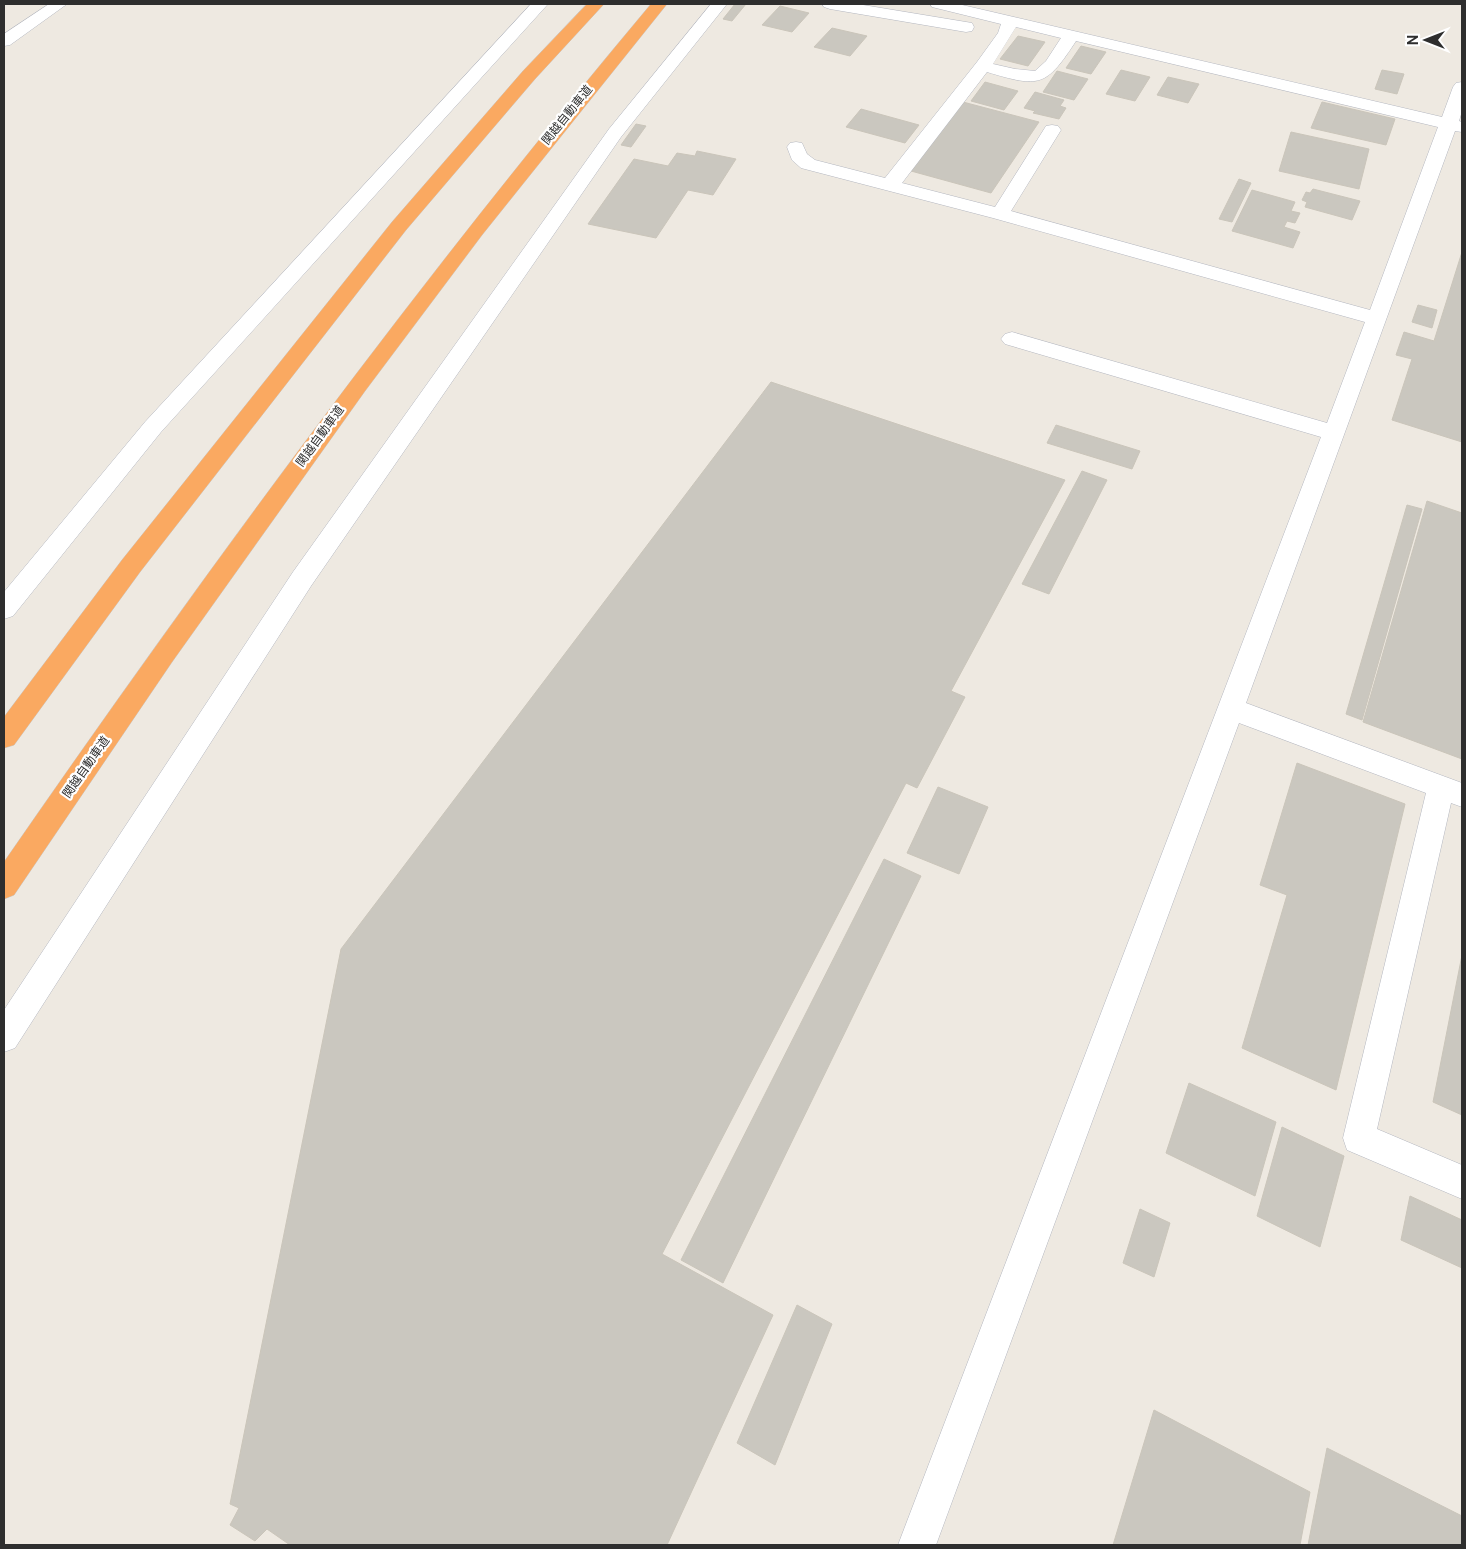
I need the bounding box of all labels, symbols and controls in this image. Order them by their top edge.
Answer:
north arrow [1401,15,1451,65]
text: N [1405,35,1421,45]
street label: 関越自動車道 [539,83,595,147]
street label: 関越自動車道 [293,403,347,469]
street label: 関越自動車道 [60,733,112,801]

